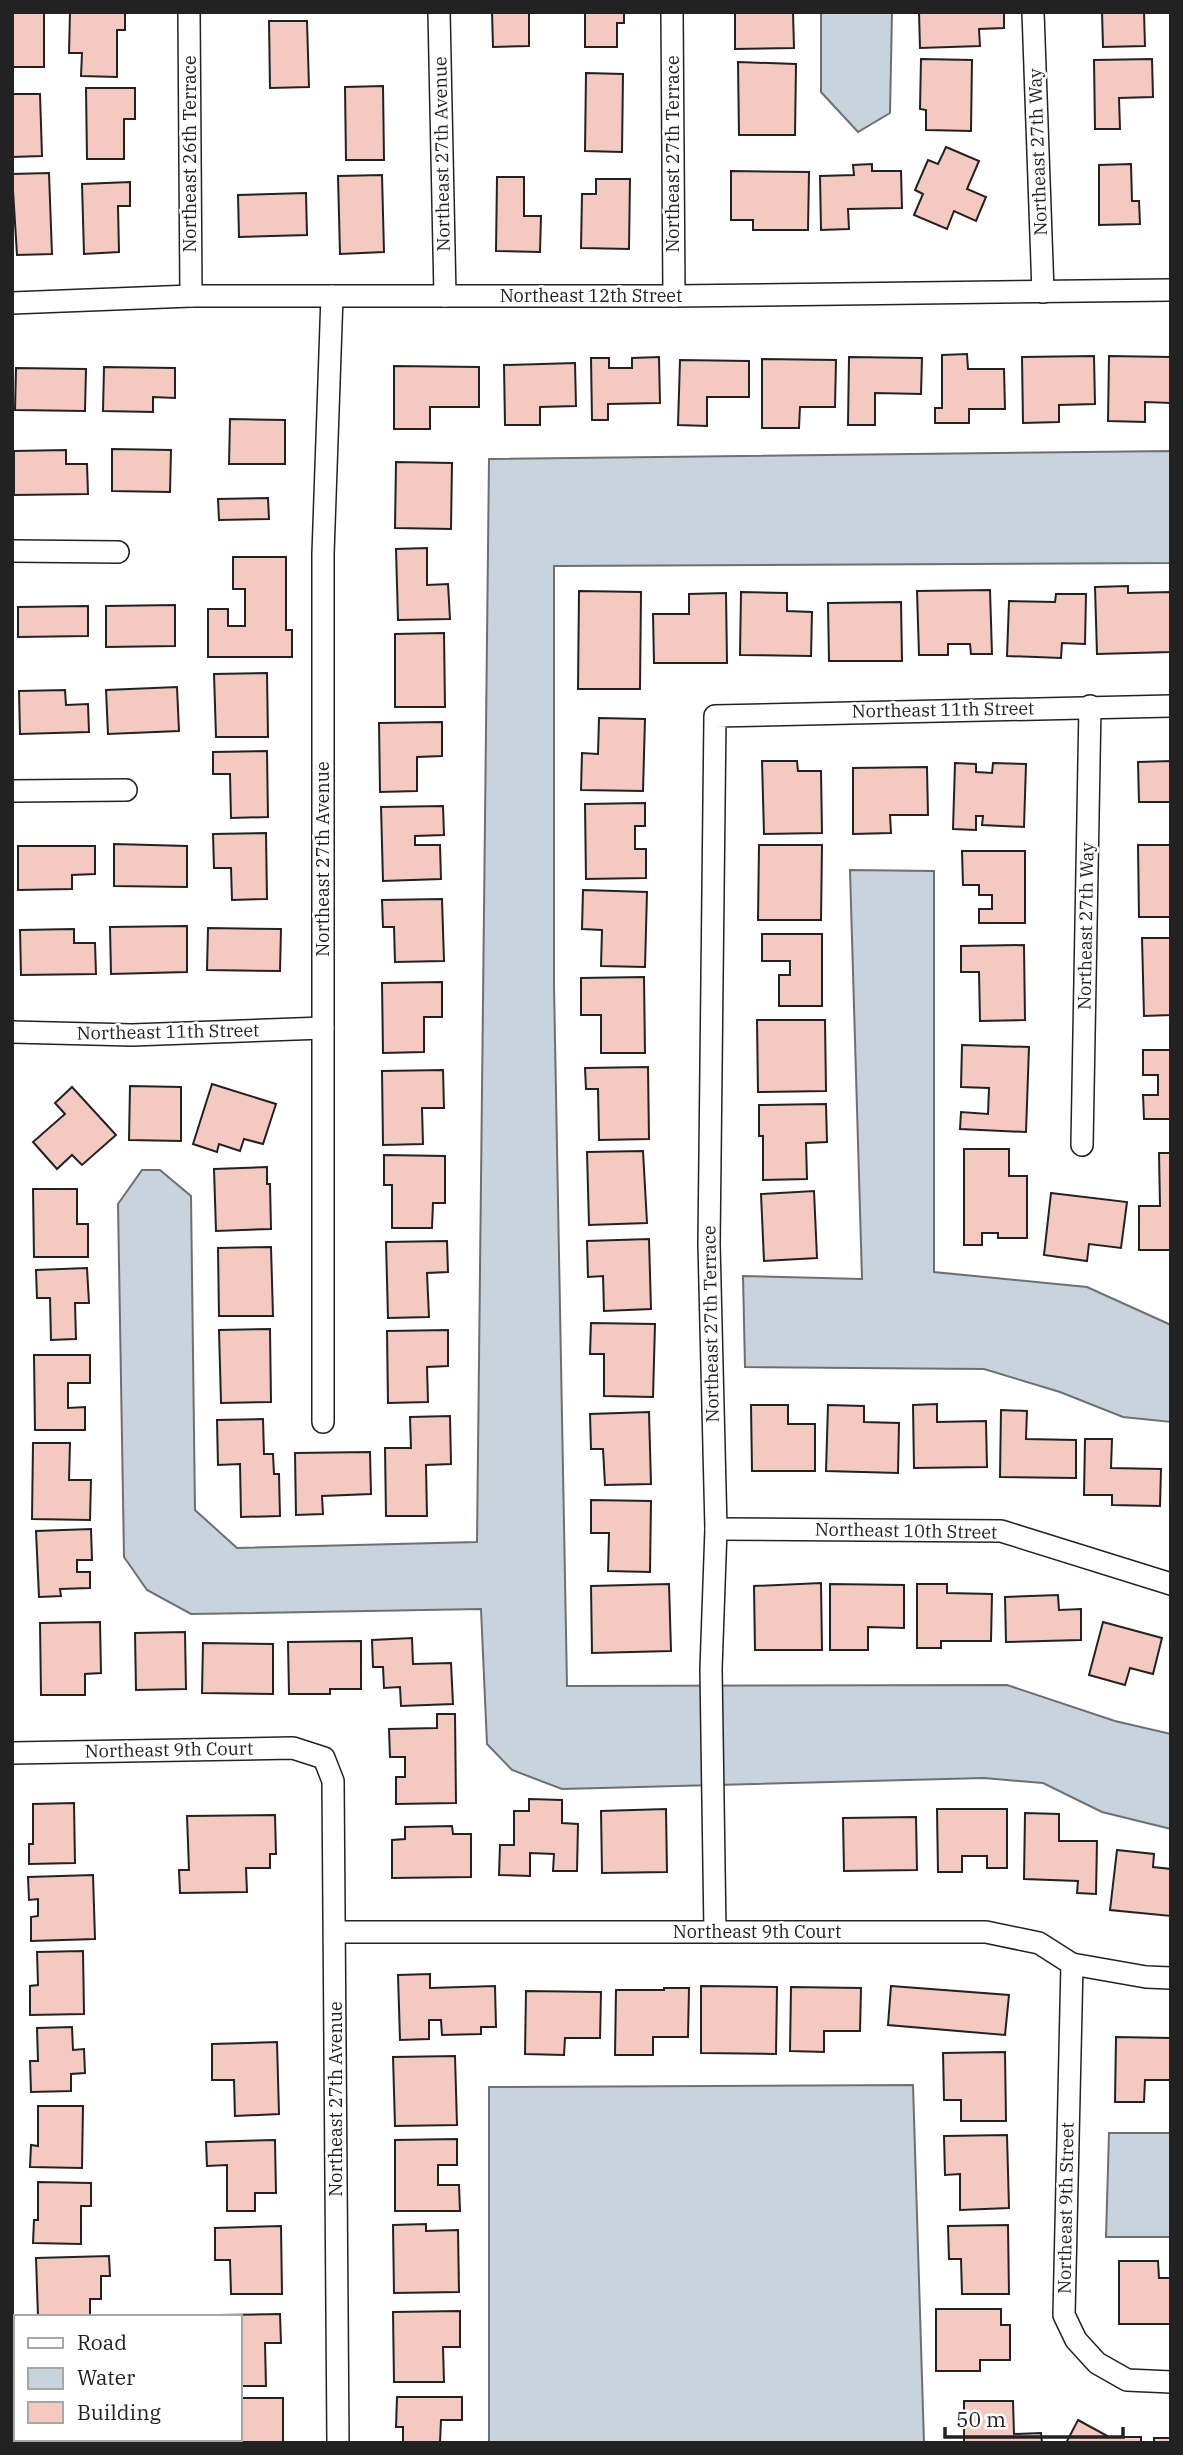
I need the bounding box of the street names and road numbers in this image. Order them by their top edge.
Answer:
street label: Northeast 26th Terrace [178,55,201,253]
street label: Northeast 27th Terrace [661,55,684,253]
street label: Northeast 27th Avenue [428,56,455,252]
street label: Northeast 27th Way [1023,67,1052,236]
street label: Northeast 12th Street [500,284,682,307]
street label: Northeast 11th Street [852,696,1034,723]
street label: Northeast 27th Avenue [311,761,334,957]
street label: Northeast 27th Way [1073,842,1098,1010]
street label: Northeast 11th Street [77,1018,259,1045]
street label: Northeast 27th Terrace [697,1225,724,1423]
street label: Northeast 10th Street [815,1517,997,1544]
street label: Northeast 9th Court [85,1737,253,1762]
street label: Northeast 9th Court [673,1920,841,1943]
street label: Northeast 27th Avenue [324,2001,347,2197]
street label: Northeast 9th Street [1053,2122,1078,2294]

